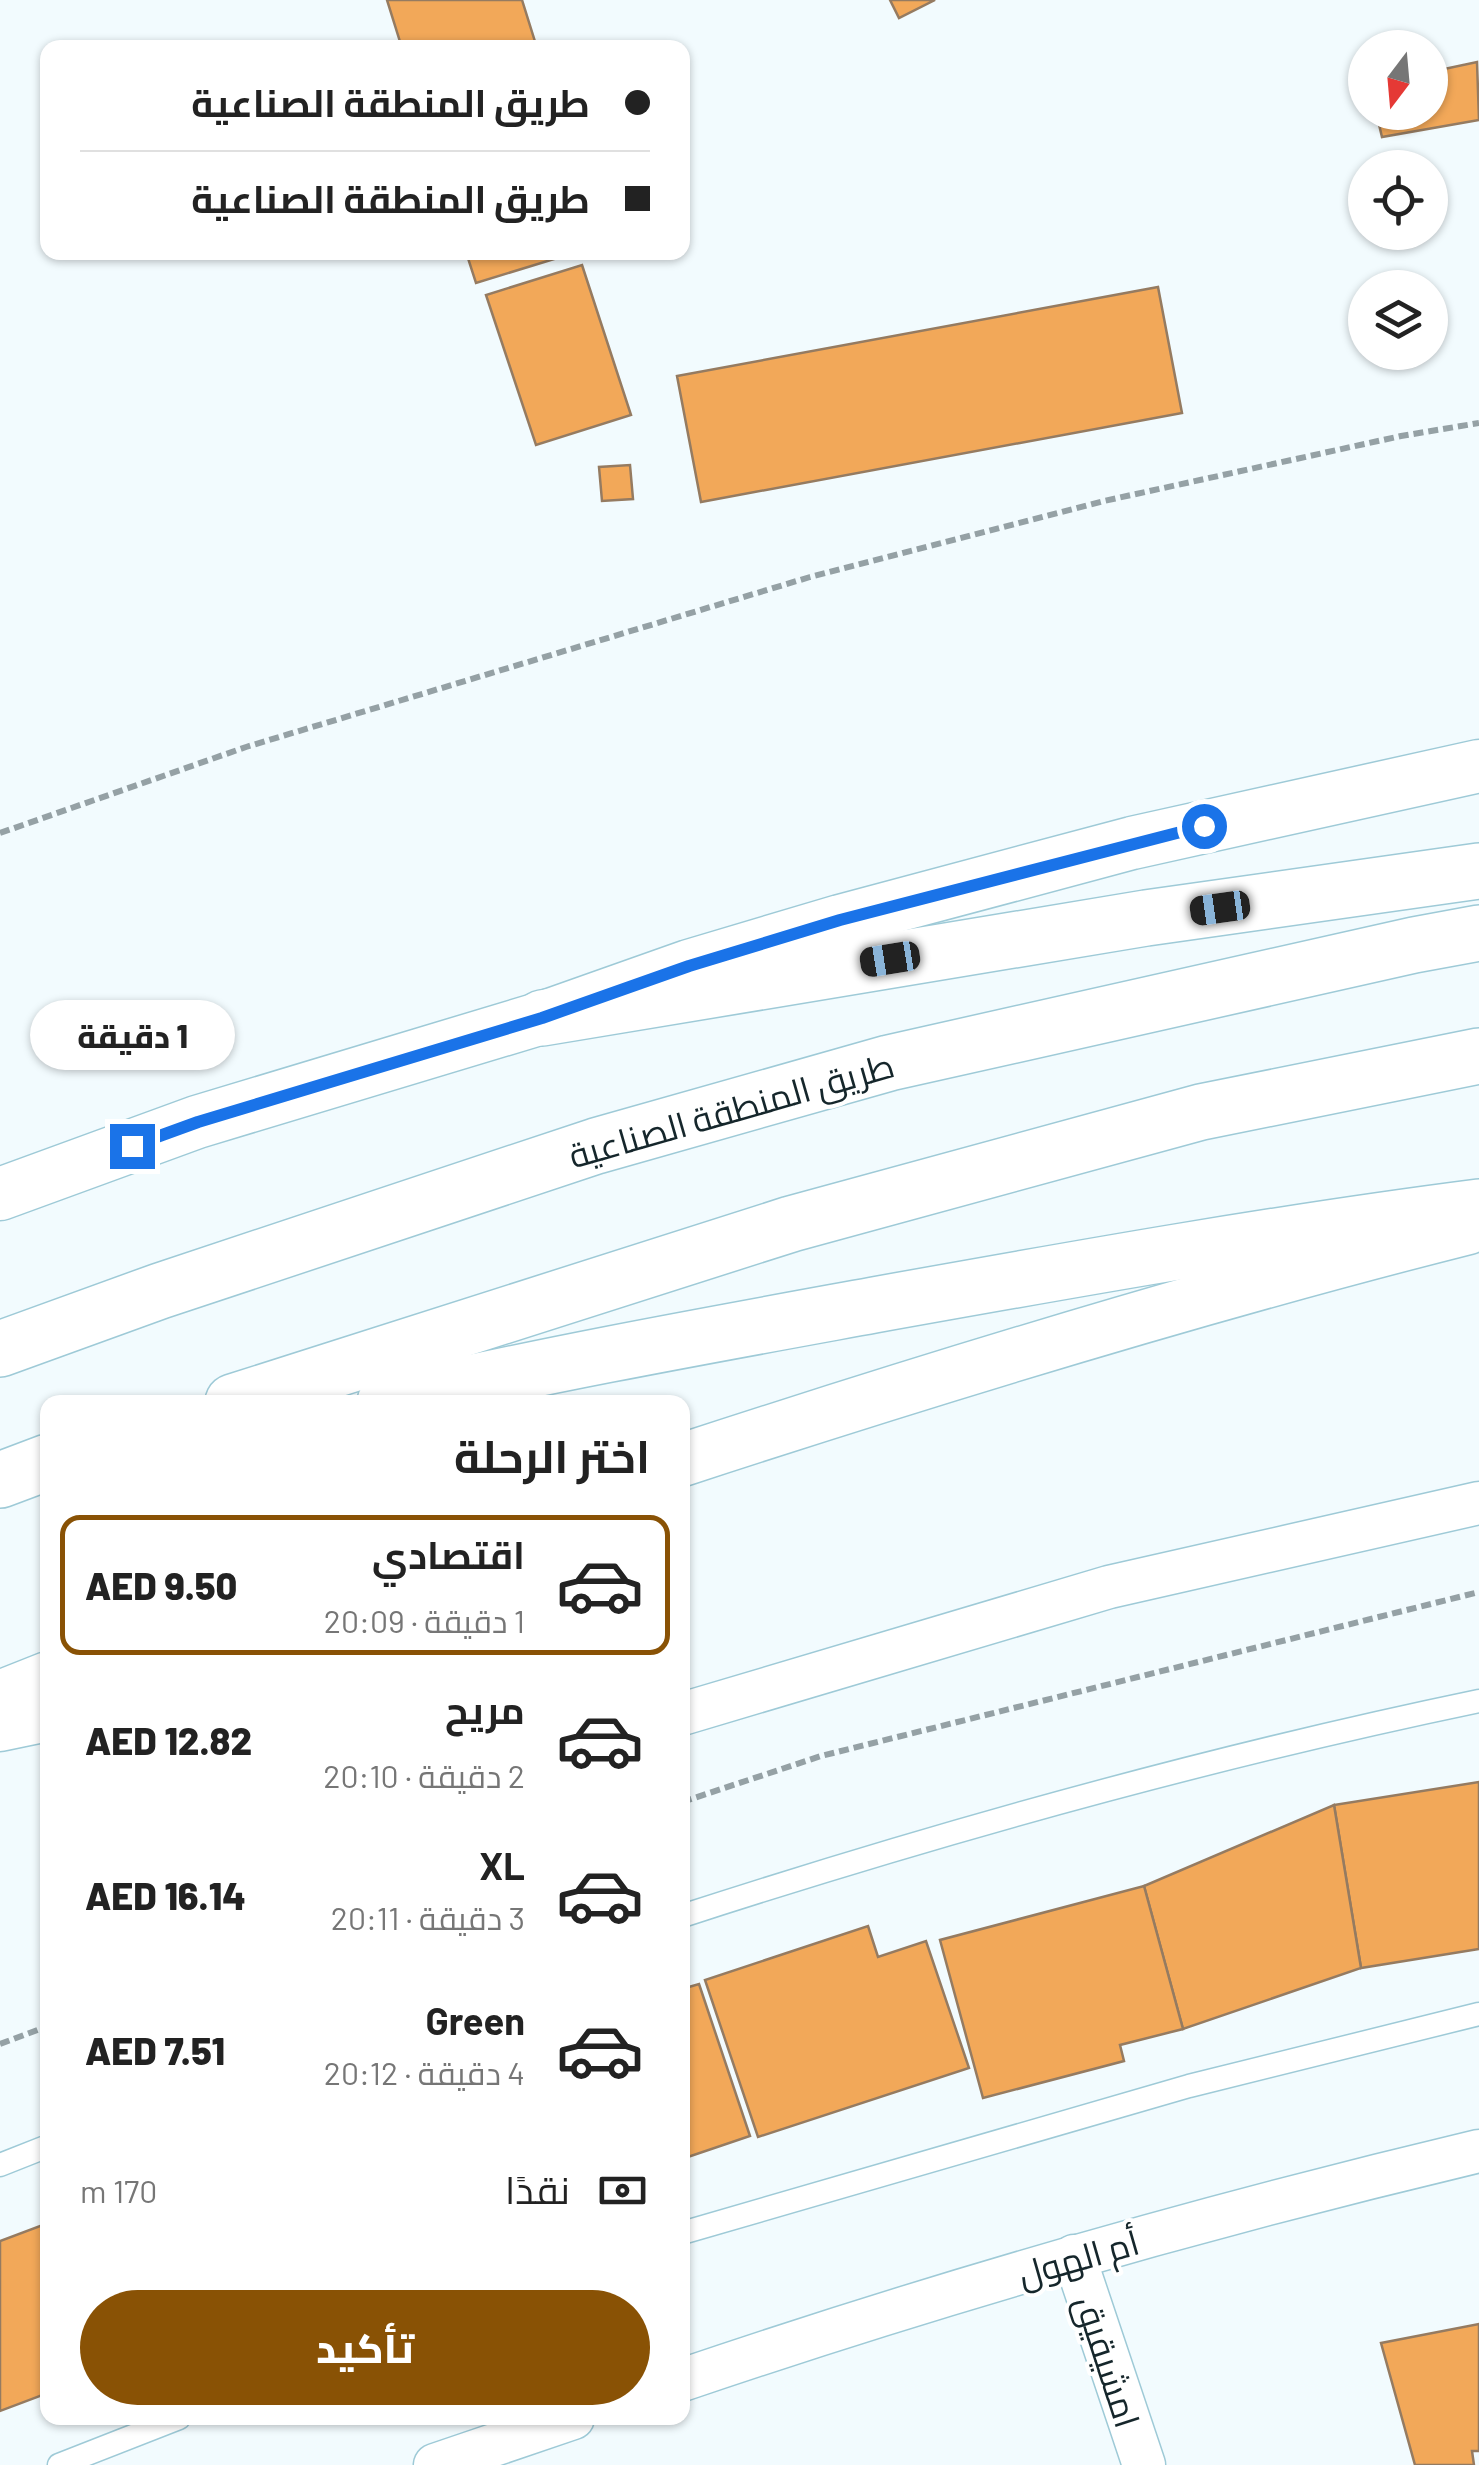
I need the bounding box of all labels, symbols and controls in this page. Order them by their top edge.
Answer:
north arrow [1348,30,1448,130]
map controls [1348,30,1448,370]
text: طريق المنطقة الصناعية [191,79,590,125]
button: locate [1348,150,1448,250]
text: طريق المنطقة الصناعية [191,175,590,221]
button: layers [1348,270,1448,370]
route start [1182,804,1227,849]
car [1188,889,1252,927]
car [858,939,922,979]
callout: 1 دقيقة [29,1001,234,1071]
text: 1 دقيقة [77,1016,188,1054]
street label: طريق المنطقة الصناعية [563,1042,899,1178]
route end [110,1124,155,1169]
text: اختر الرحلة [454,1428,650,1482]
text: اقتصادي [372,1531,525,1577]
icon: car [555,1540,645,1630]
text: AED 9.50 [85,1562,237,1608]
text: 1 دقيقة · 20:09 [324,1601,525,1639]
text: مريح [445,1686,525,1732]
icon: car [555,1695,645,1785]
text: AED 12.82 [85,1717,252,1763]
text: 2 دقيقة · 20:10 [323,1756,525,1794]
text: XL [479,1842,525,1888]
icon: car [555,1850,645,1940]
text: AED 16.14 [85,1872,246,1918]
text: 3 دقيقة · 20:11 [331,1898,525,1936]
text: Green [425,1997,525,2043]
icon: car [555,2005,645,2095]
text: AED 7.51 [85,2027,225,2073]
text: 4 دقيقة · 20:12 [324,2053,525,2091]
icon: cash [595,2163,650,2218]
text: نقدًا [505,2166,570,2212]
text: 170 m [80,2171,157,2209]
street label: أم الهول [1013,2220,1145,2299]
button: تأكيد [80,2290,650,2405]
street label: امشيقيق [1065,2290,1150,2433]

